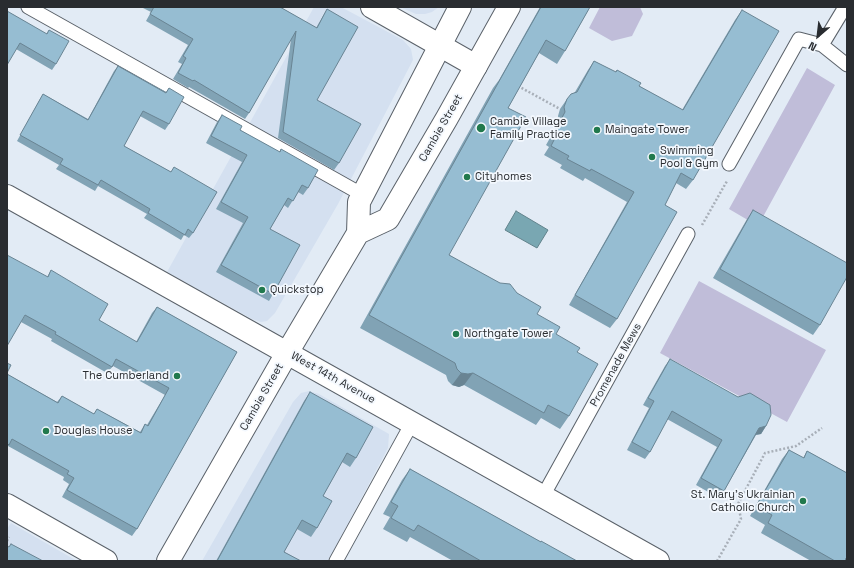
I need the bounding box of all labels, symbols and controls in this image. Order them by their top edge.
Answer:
north arrow [798,16,838,56]
text: N [806,39,819,55]
street label: Cambie Street [416,92,466,164]
place label: Cambie Village Family Practice [490,115,571,141]
marker: Cambie Village Family Practice [475,122,487,134]
place label: Maingate Tower [605,123,689,137]
marker: Maingate Tower [592,125,602,135]
place label: Swimming Pool & Gym [660,144,718,170]
marker: Swimming Pool & Gym [647,152,657,162]
place label: Cityhomes [475,170,532,184]
marker: Cityhomes [462,172,472,182]
place label: Quickstop [270,283,324,297]
marker: Quickstop [257,285,267,295]
street label: Promenade Mews [588,321,644,409]
place label: Northgate Tower [464,327,553,341]
marker: Northgate Tower [451,329,461,339]
street label: West 14th Avenue [288,349,378,407]
street label: Cambie Street [237,361,287,433]
place label: The Cumberland [83,369,169,383]
marker: The Cumberland [172,371,182,381]
place label: Douglas House [54,424,133,438]
marker: Douglas House [41,426,51,436]
place label: St. Mary's Ukrainian Catholic Church [691,488,795,514]
marker: St. Mary's Ukrainian Catholic Church [798,496,808,506]

